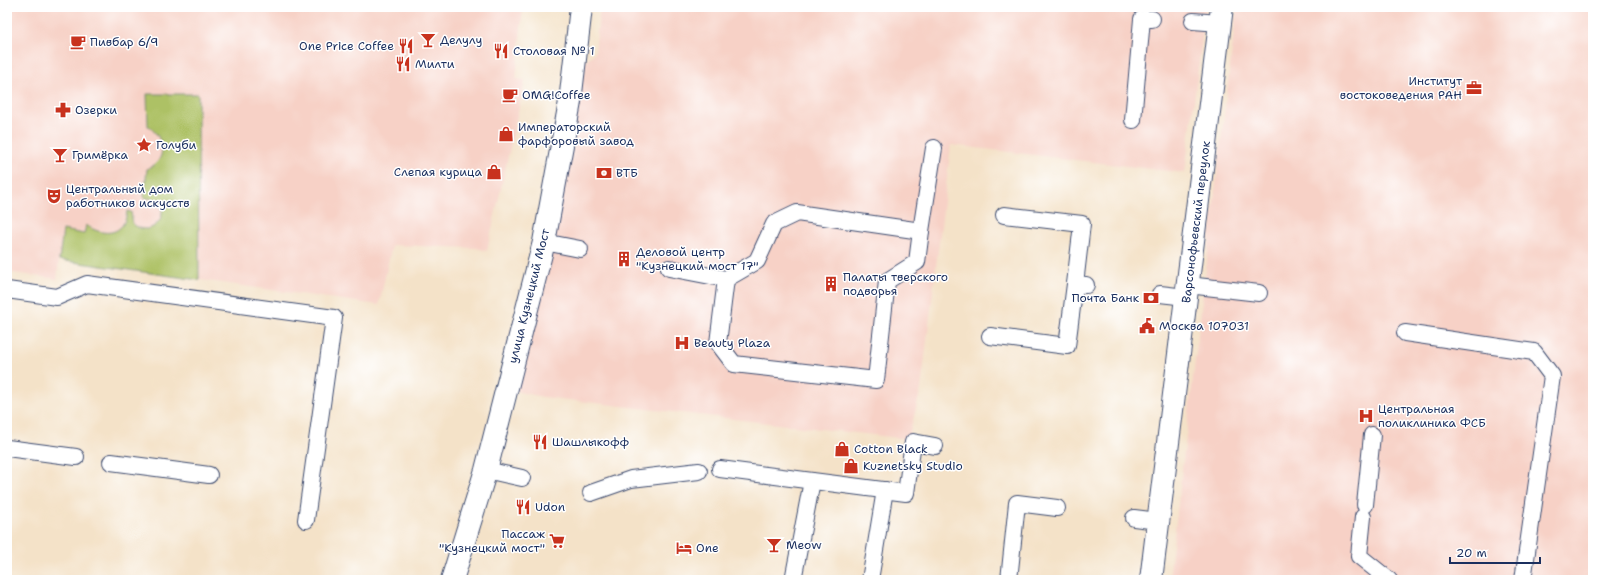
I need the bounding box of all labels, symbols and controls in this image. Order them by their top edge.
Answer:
bar icon: Делулу [419,31,437,49]
place label: Делулу [440,32,482,48]
cafe icon: Пивбар 6/9 [69,33,87,51]
place label: Пивбар 6/9 [90,34,158,50]
restaurant icon: One Price Coffee [397,37,415,55]
place label: One Price Coffee [299,38,394,54]
restaurant icon: Столовая № 1 [492,42,510,60]
place label: Столовая № 1 [513,43,595,59]
restaurant icon: Милти [394,55,412,73]
place label: Милти [415,56,455,72]
place label: Институт востоковедения РАН [1340,73,1463,103]
office icon: Институт востоковедения РАН [1465,79,1483,97]
cafe icon: OMG!Coffee [501,86,519,104]
place label: OMG!Coffee [522,87,591,103]
pharmacy icon: Озерки [54,101,72,119]
place label: Озерки [75,102,117,118]
place label: Императорский фарфоровый завод [518,119,634,149]
shop icon: Императорский фарфоровый завод [497,125,515,143]
place icon: Голуби [135,136,153,154]
place label: Голуби [156,137,196,153]
street label: Варсонофьевский переулок [1178,139,1214,304]
bar icon: Гримёрка [51,146,69,164]
place label: Гримёрка [72,147,128,163]
shop icon: Слепая курица [485,163,503,181]
place label: Слепая курица [394,164,483,180]
bank icon: ВТБ [595,164,613,182]
place label: ВТБ [616,165,638,181]
place label: Центральный дом работников искусств [66,181,190,211]
theatre icon: Центральный дом работников искусств [45,187,63,205]
street label: улица Кузнецкий Мост [505,226,554,365]
place label: Деловой центр "Кузнецкий мост 17" [636,244,759,274]
building icon: Деловой центр "Кузнецкий мост 17" [615,250,633,268]
place label: Палаты тверского подворья [843,269,948,299]
building icon: Палаты тверского подворья [822,275,840,293]
bank icon: Почта Банк [1142,289,1160,307]
place label: Почта Банк [1072,290,1140,306]
public building icon: Москва 107031 [1138,317,1156,335]
place label: Москва 107031 [1159,318,1249,334]
hospital icon: Beauty Plaza [673,334,691,352]
place label: Beauty Plaza [694,335,771,351]
place label: Центральная поликлиника ФСБ [1378,401,1486,431]
hospital icon: Центральная поликлиника ФСБ [1357,407,1375,425]
restaurant icon: Шашлыкофф [531,433,549,451]
place label: Шашлыкофф [552,434,629,450]
shop icon: Cotton Black [833,440,851,458]
place label: Cotton Black [854,441,928,457]
shop icon: Kuznetsky Studio [842,457,860,475]
place label: Kuznetsky Studio [863,458,963,474]
restaurant icon: Udon [514,498,532,516]
place label: Udon [535,499,565,515]
place label: Пассаж "Кузнецкий мост" [439,526,545,556]
supermarket icon: Пассаж "Кузнецкий мост" [548,532,566,550]
bar icon: Meow [765,536,783,554]
place label: Meow [786,537,822,553]
hotel icon: One [675,539,693,557]
scale bar [1450,539,1540,565]
place label: One [696,540,719,556]
text: 20 m [1456,545,1487,561]

